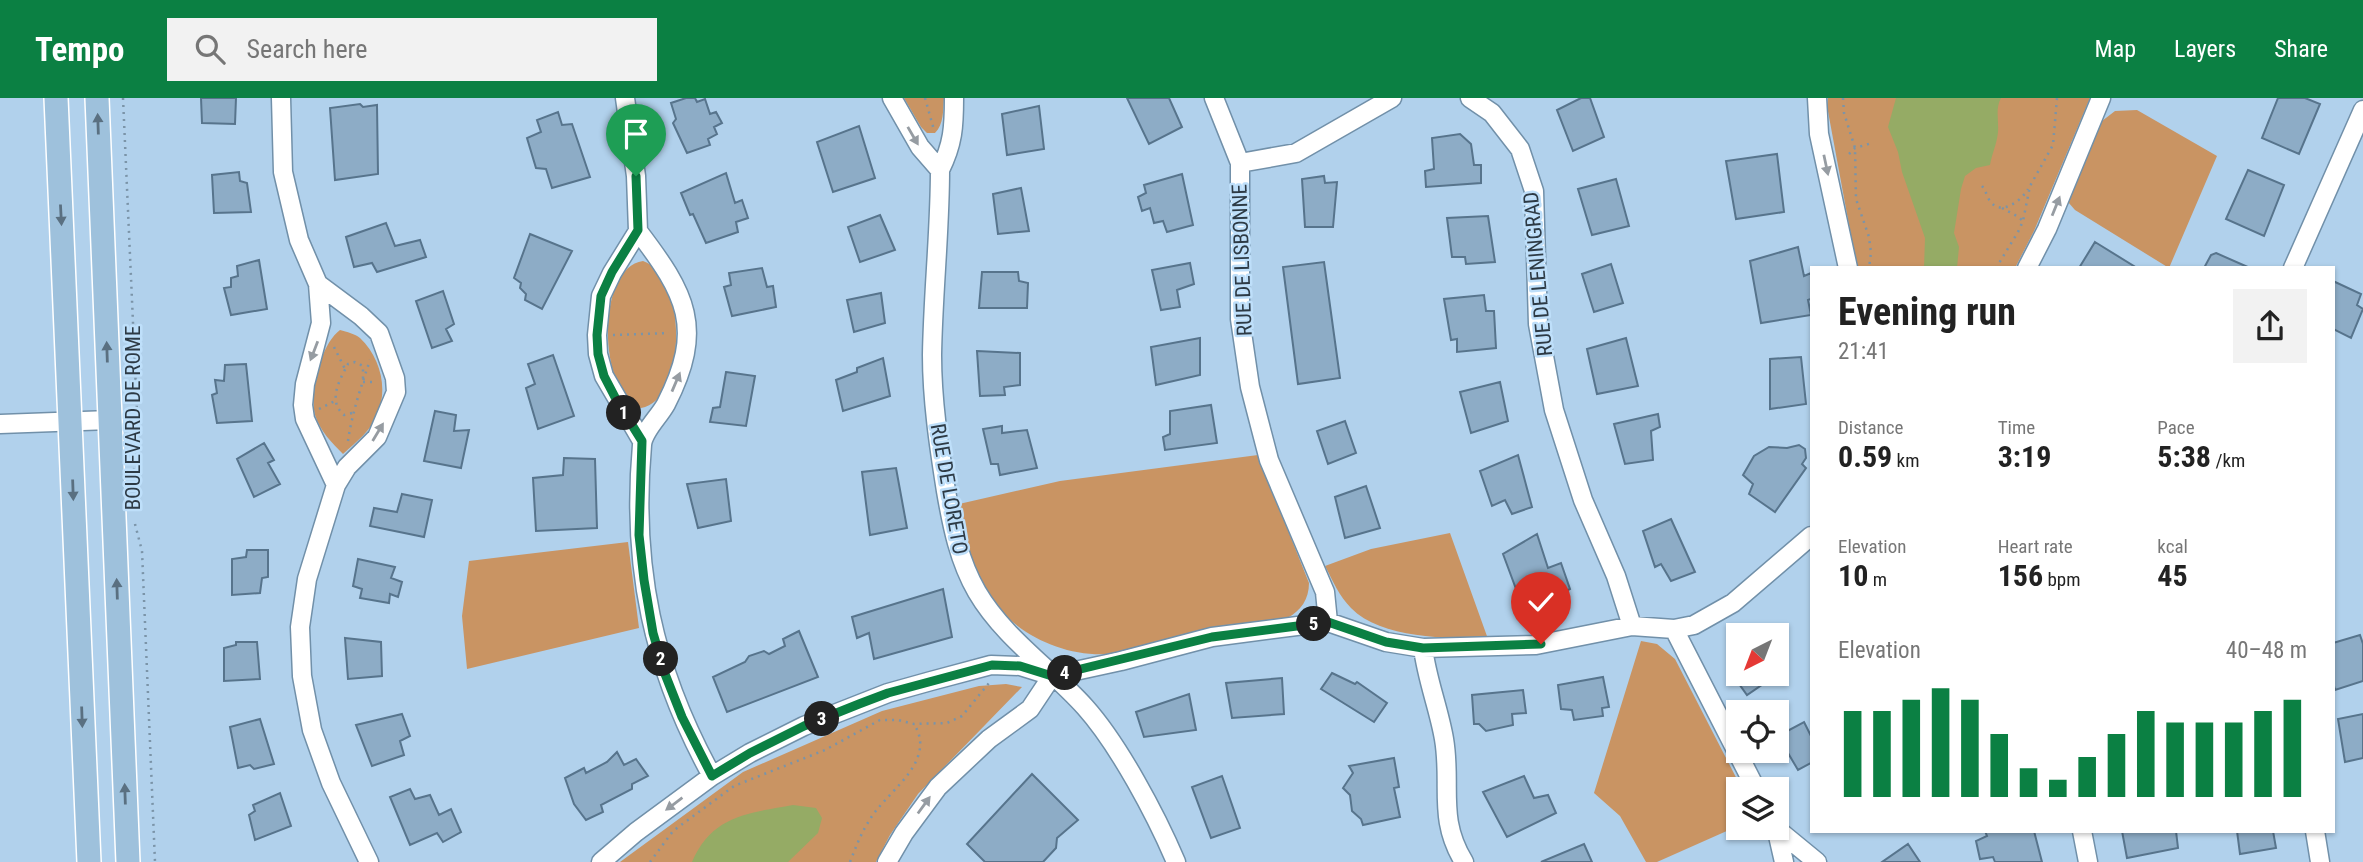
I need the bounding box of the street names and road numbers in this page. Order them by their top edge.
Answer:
street label: RUE DE LISBONNE [1227,184,1257,336]
street label: RUE DE LENINGRAD [1519,191,1557,357]
street label: BOULEVARD DE ROME [121,326,145,510]
street label: RUE DE LORETO [926,422,972,556]

